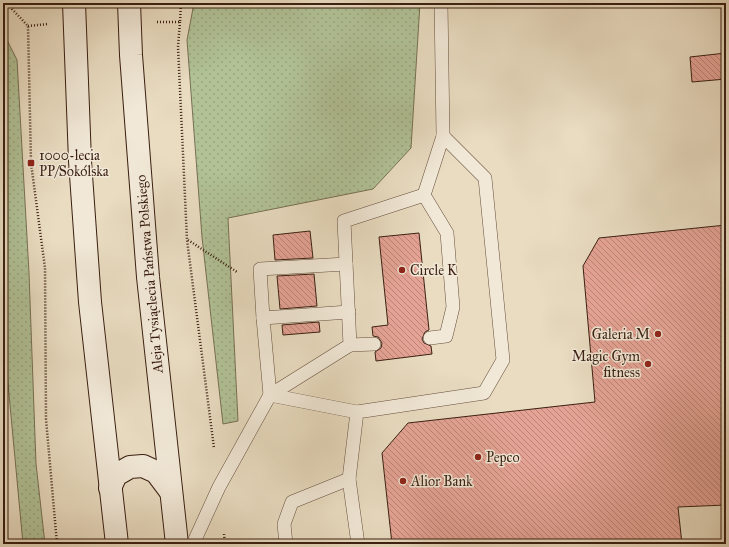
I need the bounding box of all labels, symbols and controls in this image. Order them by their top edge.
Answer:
place label: 1000-lecia PP/Sokólska [39,147,109,180]
marker: 1000-lecia PP/Sokólska [26,158,36,168]
street label: Aleja Tysiąclecia Państwa Polskiego [132,174,167,375]
place label: Circle K [410,262,458,279]
marker: Circle K [397,265,407,275]
place label: Galeria M [592,326,650,343]
marker: Galeria M [653,329,663,339]
place label: Magic Gym fitness [572,348,640,381]
marker: Magic Gym fitness [643,359,653,369]
place label: Pepco [486,449,520,466]
marker: Pepco [473,452,483,462]
place label: Alior Bank [410,473,473,490]
marker: Alior Bank [398,476,408,486]

